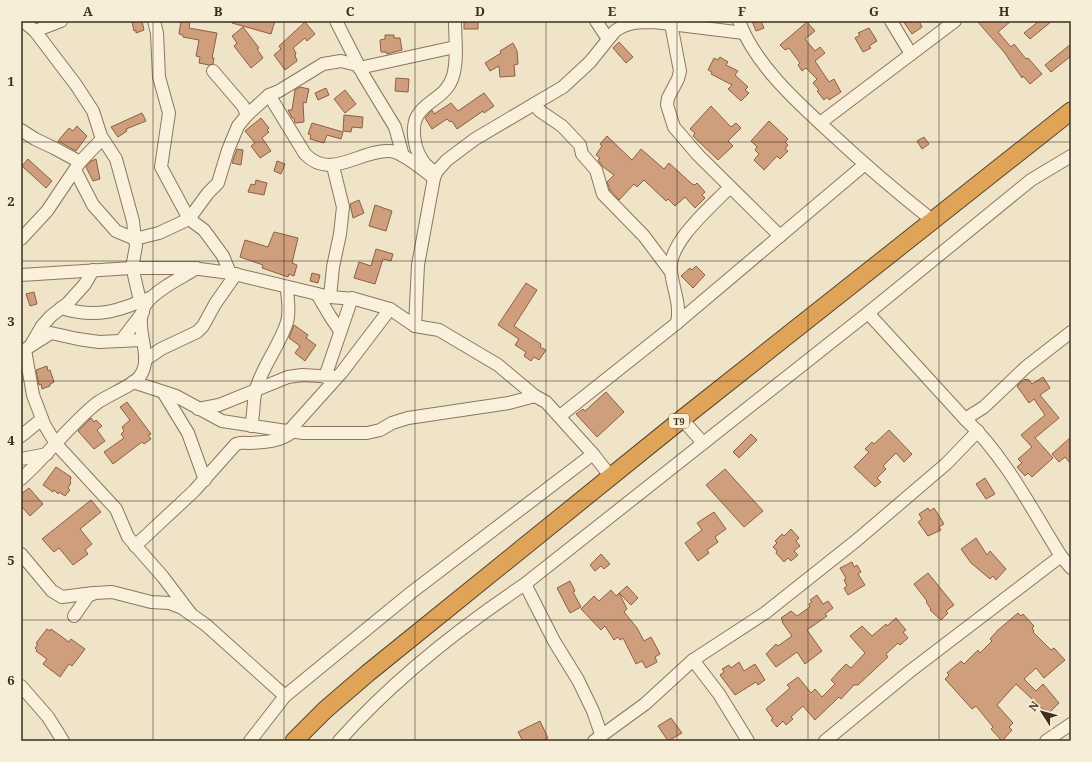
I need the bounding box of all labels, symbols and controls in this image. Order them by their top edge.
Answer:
text: A [83,2,93,20]
text: B [214,2,223,20]
text: C [346,2,355,20]
text: D [475,2,485,20]
text: E [608,2,617,20]
text: F [738,2,746,20]
text: G [869,2,879,20]
text: H [999,2,1010,20]
text: 1 [7,72,15,90]
text: 2 [7,192,15,210]
text: 3 [7,312,15,330]
road number: T9 [669,414,689,428]
text: 4 [7,431,15,449]
text: 5 [7,551,15,569]
text: 6 [7,671,15,689]
north arrow [1022,692,1062,732]
text: N [1025,698,1042,714]

